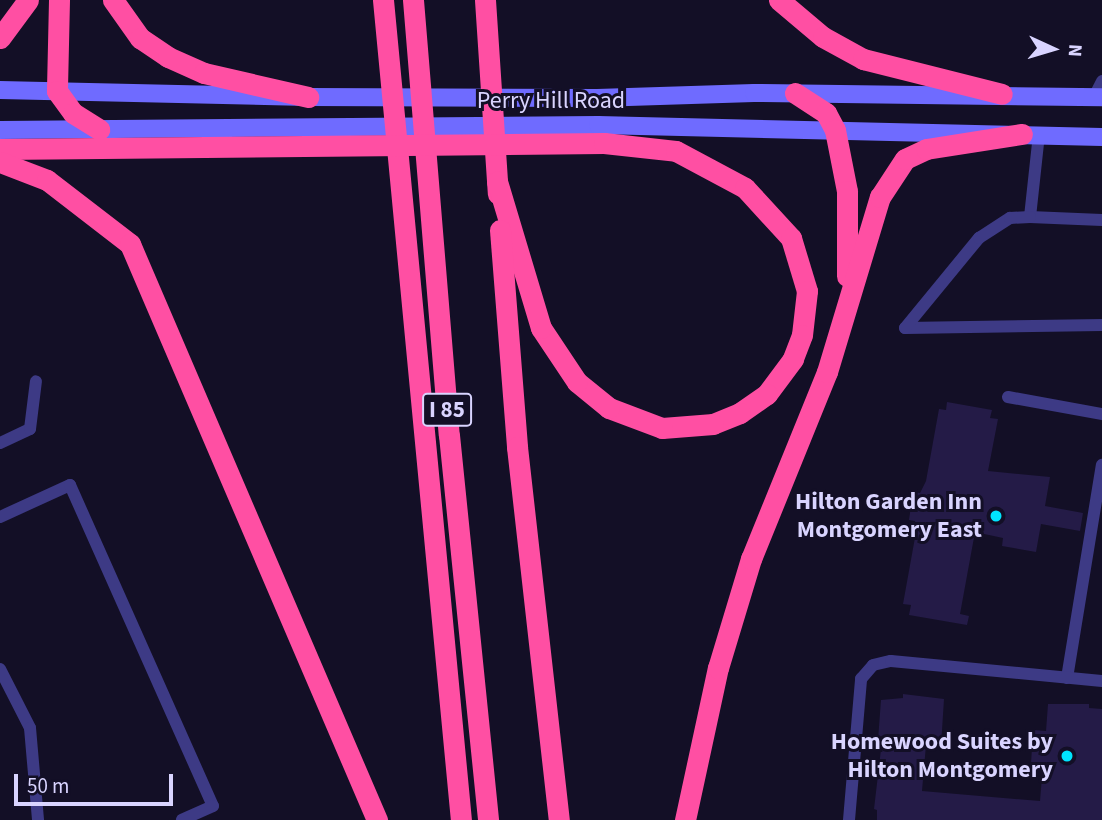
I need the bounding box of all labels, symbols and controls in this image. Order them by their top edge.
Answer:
north arrow [1018,14,1088,84]
text: N [1061,43,1088,58]
street label: Perry Hill Road [477,87,625,115]
road number: I 85 [421,390,473,430]
place label: Hilton Garden Inn Montgomery East [795,488,982,544]
marker: Hilton Garden Inn Montgomery East [988,508,1004,524]
place label: Homewood Suites by Hilton Montgomery [831,728,1053,784]
marker: Homewood Suites by Hilton Montgomery [1059,748,1075,764]
scale bar [18,760,177,804]
text: 50 m [27,771,69,801]

